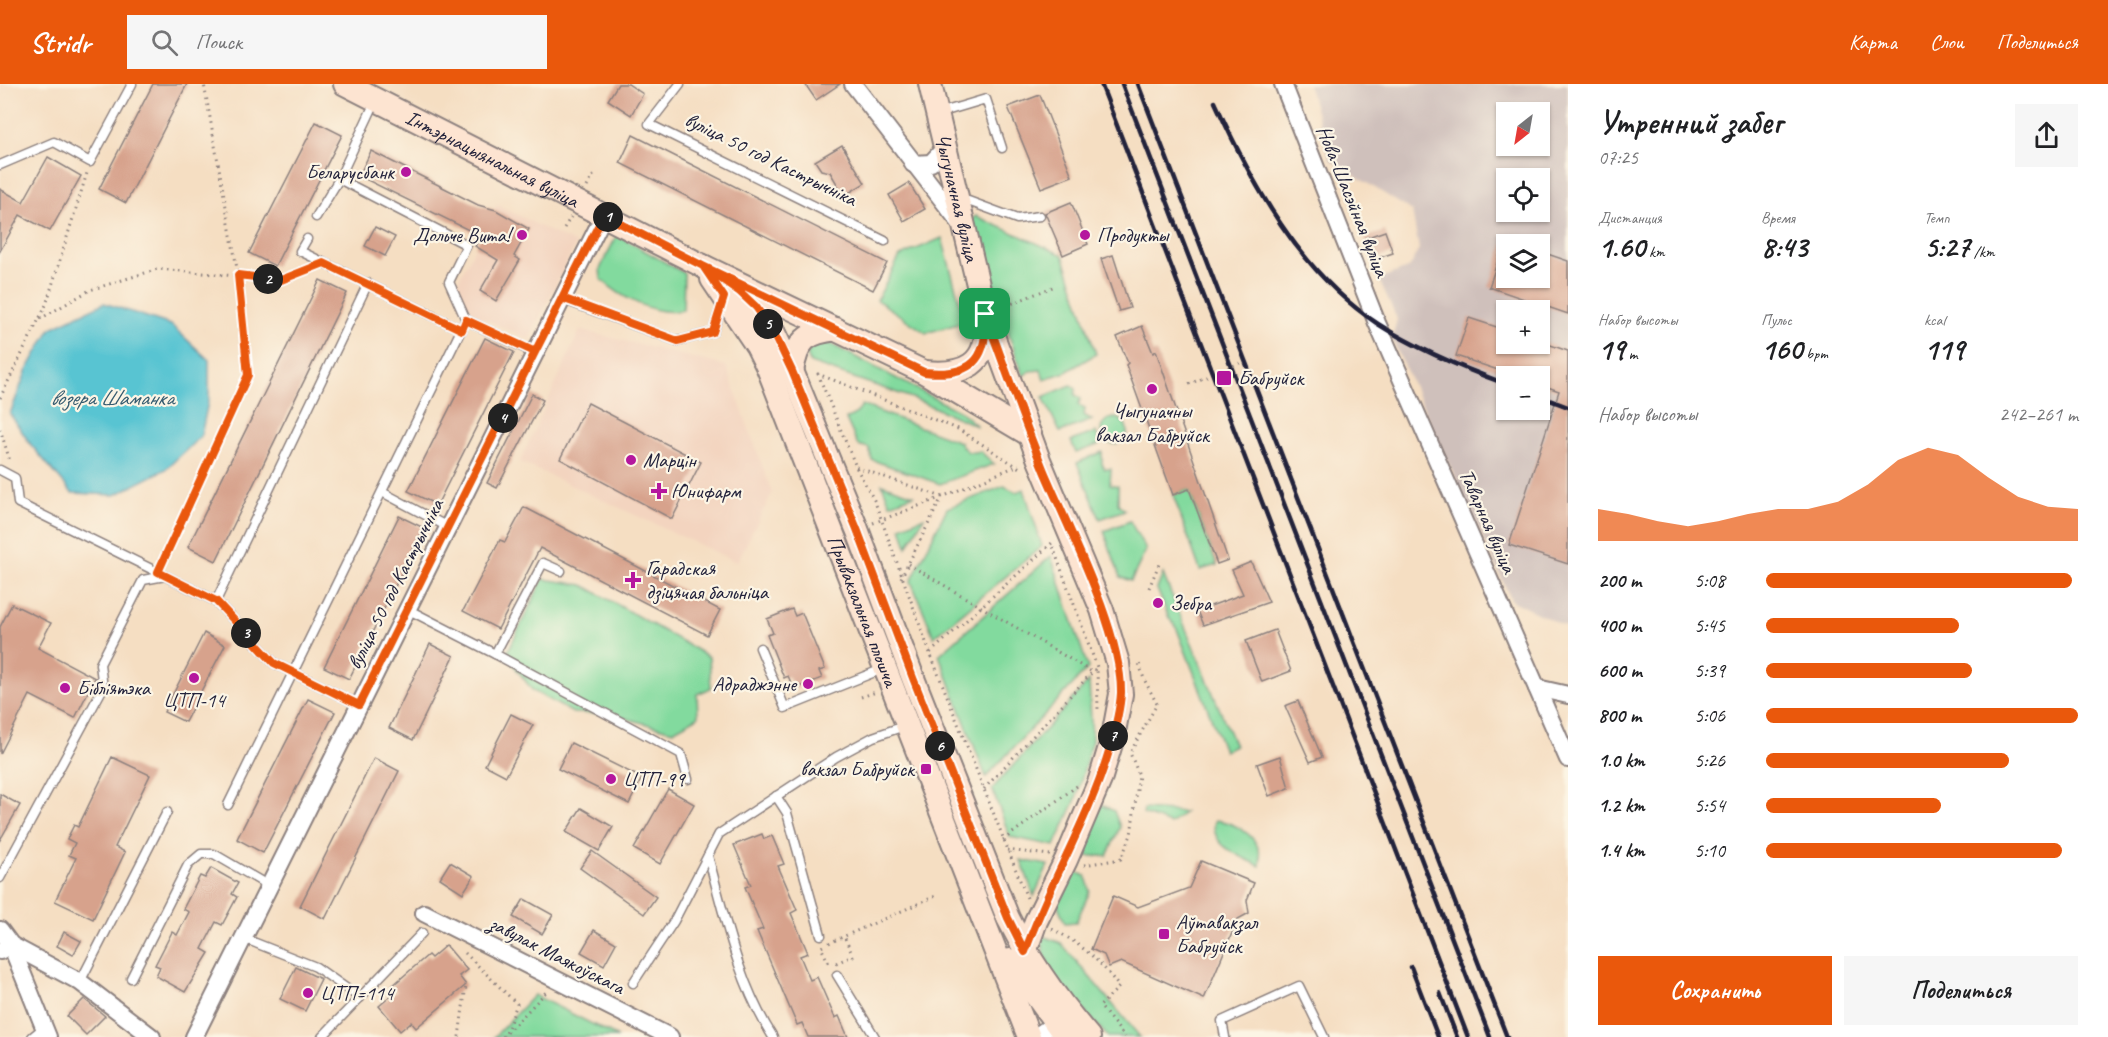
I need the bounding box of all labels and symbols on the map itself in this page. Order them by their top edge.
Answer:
north arrow [1496,102,1550,156]
street label: Інтэрнацыянальная вуліца [401,104,585,214]
street label: вуліца 50 год Кастрычніка [681,106,863,213]
street label: Нова-Шасэйная вуліца [1311,122,1396,282]
street label: Чыгуначная вуліца [929,131,985,266]
place label: Беларусбанк [306,159,395,185]
marker: Беларусбанк [399,165,413,179]
pin: 1 [593,202,623,232]
place label: Дольче Вита! [413,222,515,248]
place label: Продукты [1097,222,1170,248]
marker: Дольче Вита! [515,228,529,242]
marker: Продукты [1078,228,1092,242]
pin: 2 [253,264,283,294]
pin [959,288,1010,339]
pin: 5 [753,309,783,339]
place label: Бабруйск [1238,365,1306,391]
marker: Бабруйск [1215,369,1233,387]
marker: Чыгуначны вакзал Бабруйск [1145,382,1159,396]
water label: возера Шаманка [50,384,177,412]
place label: Чыгуначны вакзал Бабруйск [1095,398,1211,448]
pin: 4 [488,403,518,433]
place label: Марцін [643,447,697,473]
marker: Марцін [624,453,638,467]
street label: Таварная вуліца [1454,465,1523,579]
place label: Юнифарм [671,478,742,504]
marker: Юнифарм [652,484,666,498]
street label: вуліца 50 год Кастрычніка [341,493,450,674]
street label: Прывакзальная плошча [822,532,905,692]
place label: Гарадская дзіцячая бальніца [646,555,770,605]
marker: Гарадская дзіцячая бальніца [624,571,642,589]
place label: Зебра [1170,590,1213,616]
marker: Зебра [1151,596,1165,610]
pin: 3 [231,618,261,648]
marker: ЦТП-14 [187,671,201,685]
place label: Адраджэнне [712,671,798,697]
place label: Бібліятэка [77,675,152,701]
marker: Адраджэнне [801,677,815,691]
marker: Бібліятэка [58,681,72,695]
place label: ЦТП-14 [163,687,227,713]
pin: 7 [1098,721,1128,751]
pin: 6 [925,731,955,761]
place label: вакзал Бабруйск [800,756,916,782]
marker: вакзал Бабруйск [919,762,933,776]
place label: ЦТП-99 [623,766,686,792]
marker: ЦТП-99 [604,772,618,786]
street label: завулак Маякоўскага [482,908,630,1002]
place label: Аўтавакзал Бабруйск [1176,909,1259,959]
marker: Аўтавакзал Бабруйск [1157,927,1171,941]
place label: ЦТП=114 [320,980,396,1006]
marker: ЦТП=114 [301,986,315,1000]

